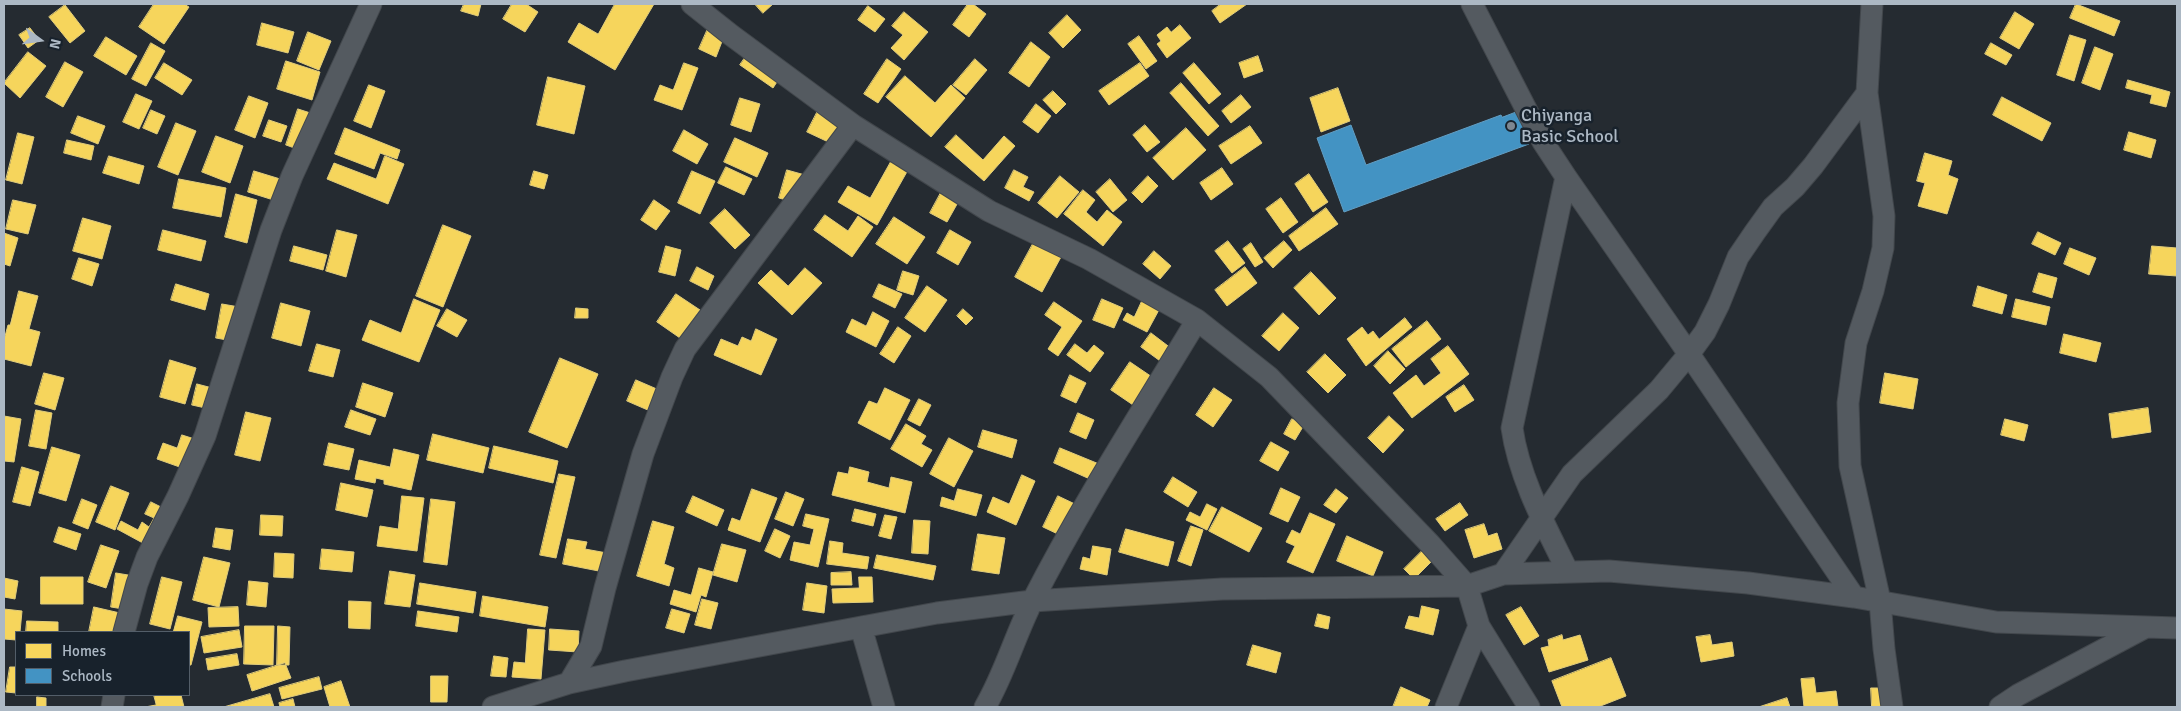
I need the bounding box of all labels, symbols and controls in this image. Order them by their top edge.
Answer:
north arrow [15,15,65,65]
text: N [46,37,64,51]
place label: Chiyanga Basic School [1521,105,1619,148]
marker: Chiyanga Basic School [1505,120,1517,132]
legend [15,631,190,696]
text: Homes [62,642,106,660]
text: Schools [62,667,112,685]

